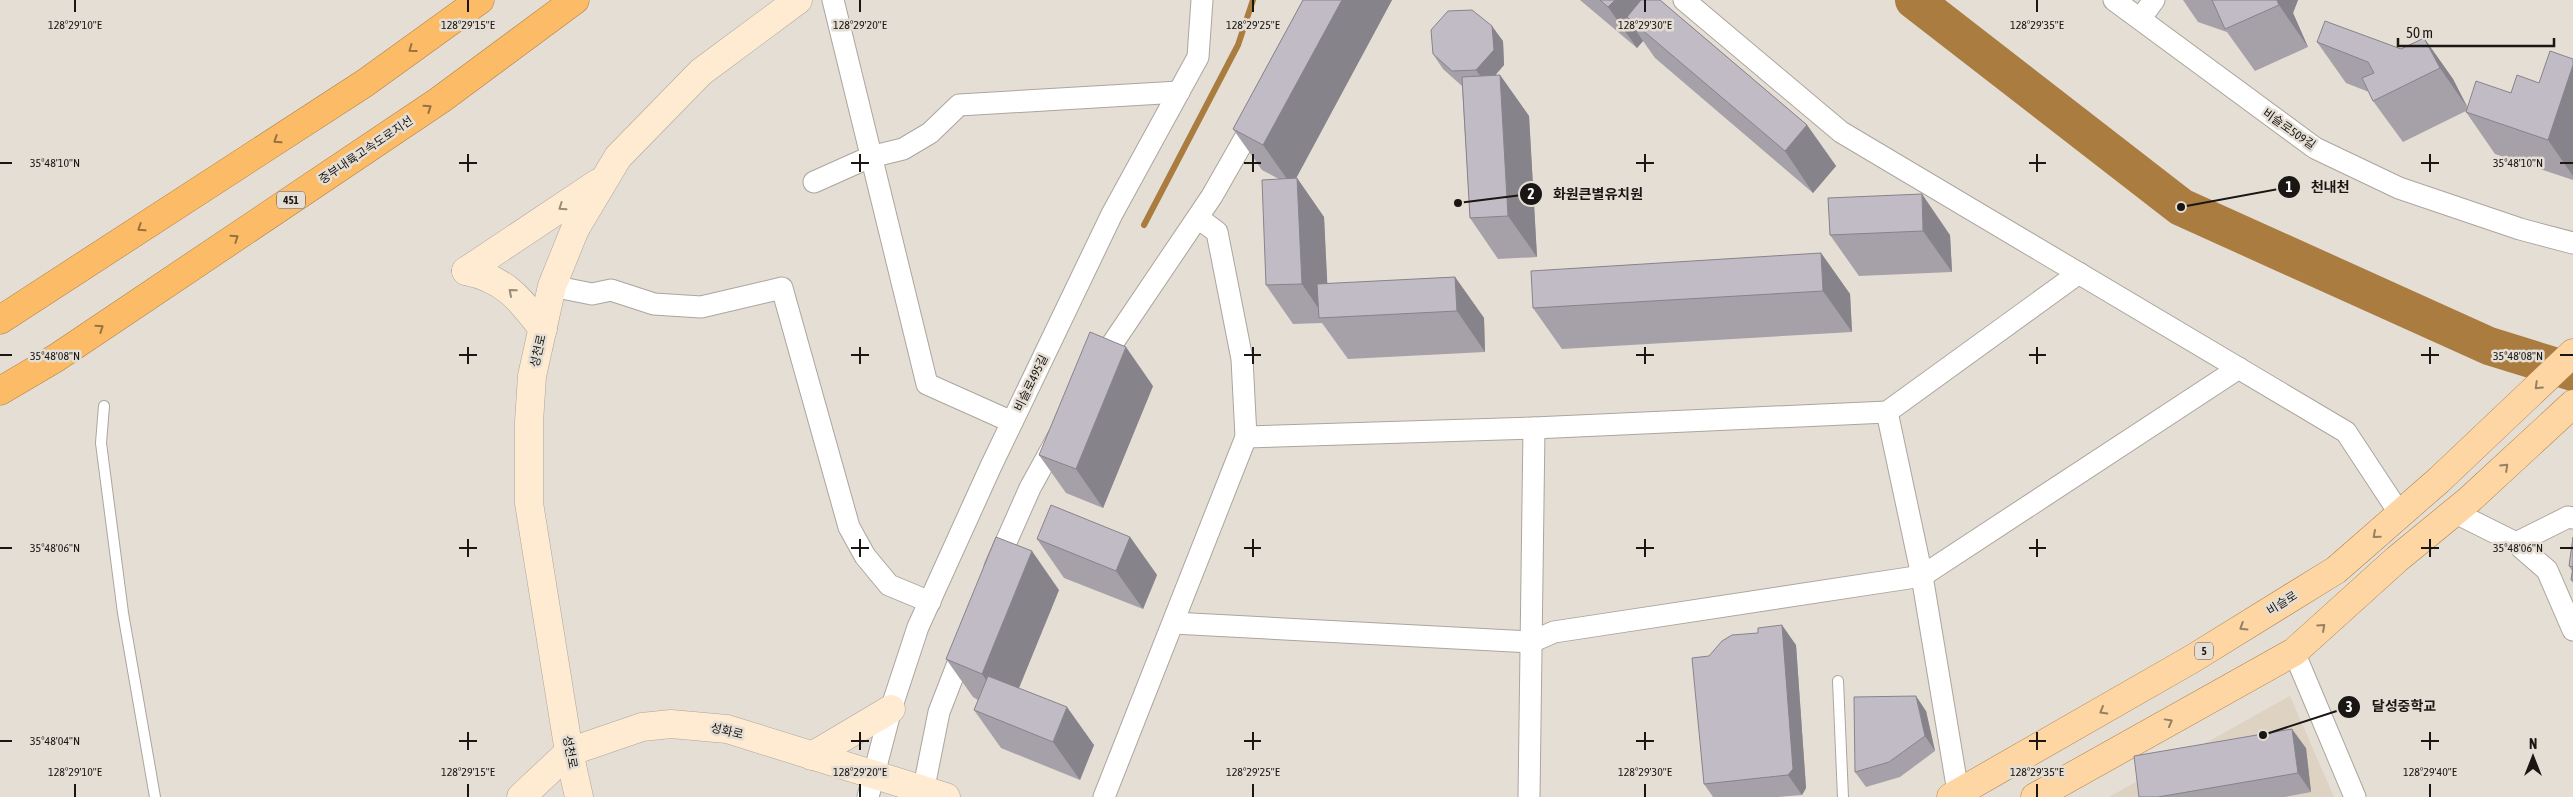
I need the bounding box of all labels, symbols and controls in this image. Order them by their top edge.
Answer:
scale bar [2398,15,2554,47]
text: 128°29'10"E [48,18,102,32]
text: 128°29'15"E [441,18,495,32]
text: 128°29'20"E [833,18,887,32]
text: 128°29'25"E [1226,18,1280,32]
text: 128°29'30"E [1618,18,1672,32]
text: 128°29'35"E [2010,18,2064,32]
text: 50 m [2406,24,2433,41]
one-way arrow [409,44,418,52]
one-way arrow [423,105,432,114]
street label: 비슬로509길 [2260,106,2318,152]
street label: 중부내륙고속도로지선 [316,113,416,187]
one-way arrow [273,134,283,143]
text: 35°48'10"N [30,156,80,170]
text: 35°48'10"N [2493,156,2543,170]
callout: 천내천 [2276,172,2360,201]
text: 1 [2285,178,2293,195]
callout: 화원큰별유치원 [1518,179,1654,208]
text: 천내천 [2311,179,2349,195]
text: 2 [1527,185,1535,202]
text: 화원큰별유치원 [1553,186,1643,202]
road number: 451 [277,192,305,208]
one-way arrow [558,201,568,210]
one-way arrow [137,222,146,232]
one-way arrow [230,234,239,244]
one-way arrow [508,289,517,298]
one-way arrow [95,325,104,334]
street label: 성천로 [527,333,549,369]
text: 35°48'08"N [30,349,80,363]
text: 35°48'08"N [2493,349,2543,363]
street label: 비슬로495길 [1011,352,1051,414]
one-way arrow [2534,381,2543,390]
one-way arrow [2499,464,2508,473]
one-way arrow [2373,529,2382,538]
text: 35°48'06"N [30,541,80,555]
text: 35°48'06"N [2493,541,2543,555]
street label: 비슬로 [2264,588,2300,618]
one-way arrow [2239,621,2248,631]
one-way arrow [2316,624,2325,633]
road number: 5 [2195,642,2213,659]
callout: 달성중학교 [2337,692,2446,721]
text: 3 [2345,698,2353,715]
text: 달성중학교 [2372,698,2436,714]
one-way arrow [2100,704,2109,714]
one-way arrow [2164,718,2173,728]
street label: 성화로 [709,720,745,742]
north arrow [2508,732,2558,782]
text: 35°48'04"N [30,734,80,748]
street label: 성천로 [560,734,580,770]
text: N [2529,736,2537,752]
text: 128°29'10"E [48,765,102,779]
text: 128°29'15"E [441,765,495,779]
text: 128°29'20"E [833,765,887,779]
text: 128°29'25"E [1226,765,1280,779]
text: 128°29'30"E [1618,765,1672,779]
text: 128°29'35"E [2010,765,2064,779]
text: 128°29'40"E [2403,765,2457,779]

